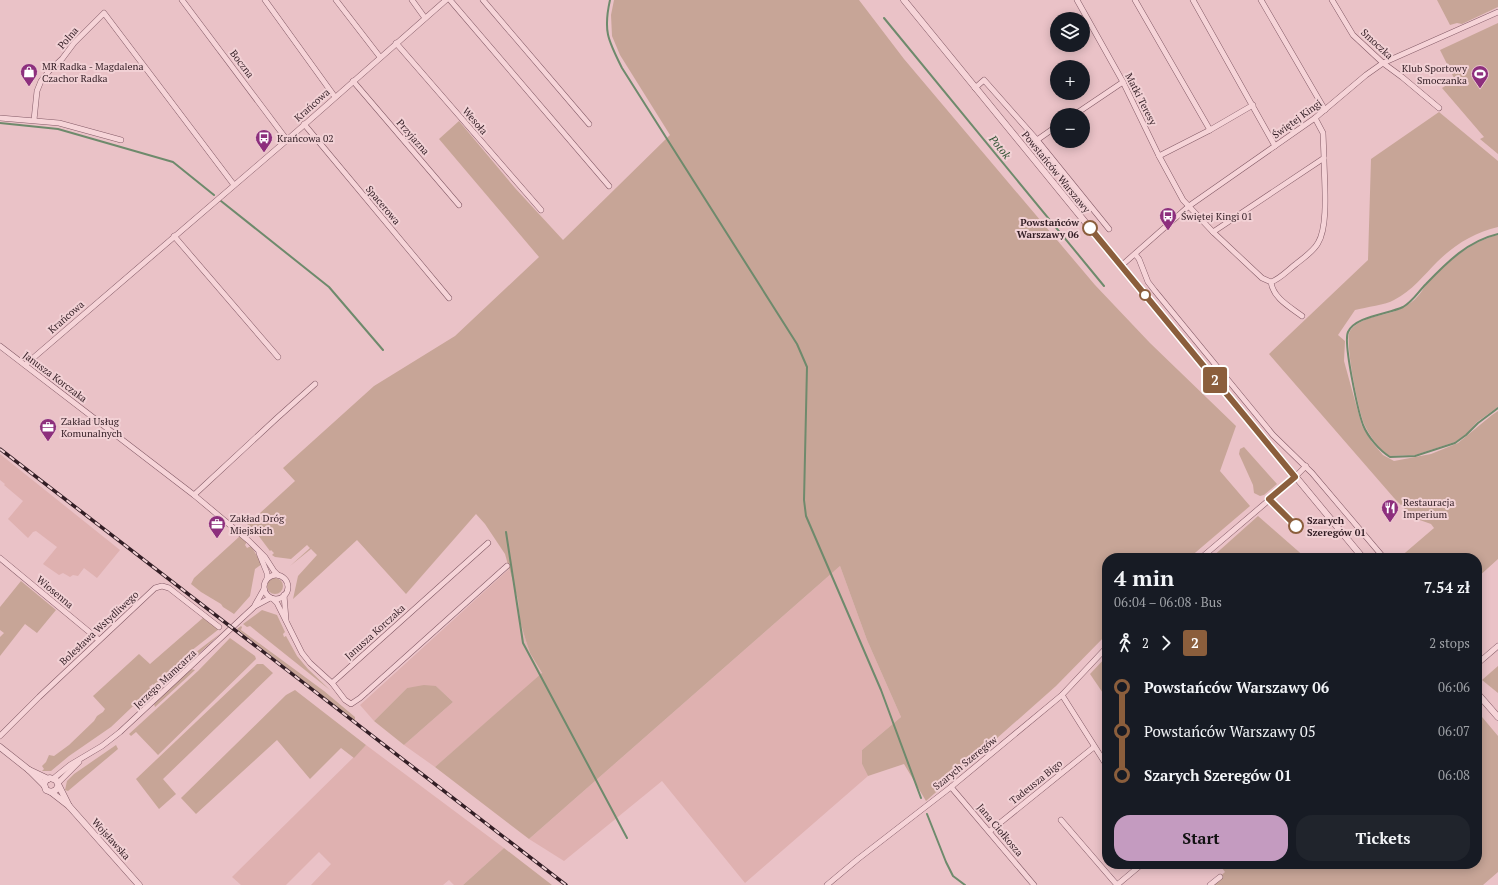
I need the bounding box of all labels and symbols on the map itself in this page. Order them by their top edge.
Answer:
street label: Polna [55,24,81,52]
street label: Smoczka [1358,26,1396,62]
street label: Boczna [227,47,257,81]
place label: MR Radka - Magdalena Czachor Radka [42,60,144,85]
shop icon: MR Radka - Magdalena Czachor Radka [19,62,39,87]
place label: Klub Sportowy Smoczanka [1402,62,1468,87]
sports icon: Klub Sportowy Smoczanka [1470,64,1490,89]
street label: Matki Teresy [1122,71,1160,128]
street label: Krańcowa [291,86,333,124]
street label: Świętej Kingi [1270,97,1324,141]
street label: Wesoła [460,105,490,137]
street label: Przyjazna [394,116,432,158]
bus stop icon: Krańcowa 02 [254,128,274,153]
street label: Powstańców Warszawy [1019,128,1094,216]
place label: Krańcowa 02 [277,132,334,145]
water label: Potok [986,132,1014,162]
street label: Spacerowa [363,183,403,227]
bus stop icon: Świętej Kingi 01 [1158,206,1178,231]
place label: Świętej Kingi 01 [1181,210,1253,223]
place label: Powstańców Warszawy 06 [1017,216,1079,241]
marker: Powstańców Warszawy 06 [1082,220,1098,236]
unlabelled marker [1139,289,1151,301]
street label: Krańcowa [45,298,87,336]
street label: Janusza Korczaka [20,349,90,405]
line badge: 2 [1202,367,1228,393]
place label: Zakład Usług Komunalnych [61,415,122,440]
office icon: Zakład Usług Komunalnych [38,417,58,442]
place label: Restauracja Imperium [1403,496,1455,521]
restaurant icon: Restauracja Imperium [1380,498,1400,523]
place label: Zakład Dróg Miejskich [230,512,285,537]
office icon: Zakład Dróg Miejskich [207,514,227,539]
place label: Szarych Szeregów 01 [1307,514,1366,539]
marker: Szarych Szeregów 01 [1288,518,1304,534]
street label: Wiosenna [34,573,76,611]
street label: Bolesława Wstydliwego [57,588,142,668]
street label: Janusza Korczaka [342,601,408,663]
street label: Jerzego Mamcarza [131,647,199,711]
street label: Szarych Szeregów [930,733,1000,793]
street label: Tadeusza Bigo [1007,757,1065,807]
street label: Jana Ciołkosza [974,801,1026,859]
street label: Wojsławska [89,815,133,863]

